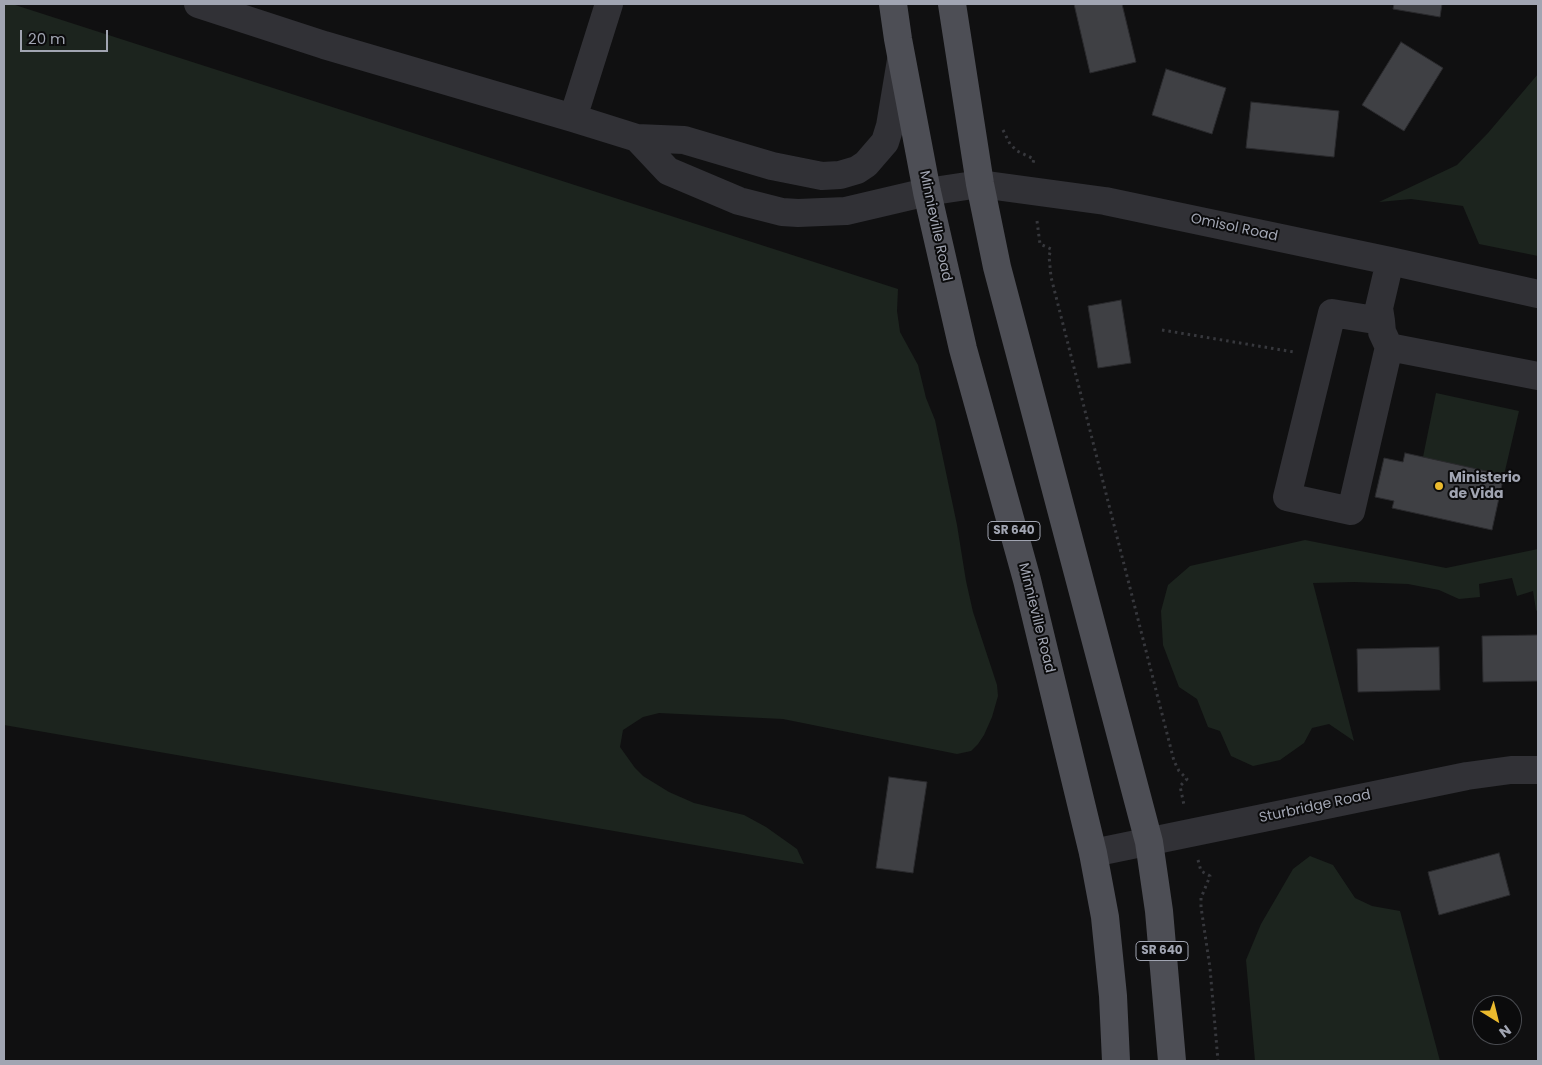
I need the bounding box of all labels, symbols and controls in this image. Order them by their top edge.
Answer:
scale bar [22,20,110,52]
text: 20 m [28,28,66,49]
street label: Minnieville Road [915,169,955,283]
street label: Omisol Road [1189,211,1279,245]
place label: Ministerio de Vida [1449,470,1521,502]
marker: Ministerio de Vida [1433,480,1445,492]
road number: SR 640 [988,522,1040,540]
street label: Minnieville Road [1014,561,1058,675]
street label: Sturbridge Road [1258,787,1372,827]
road number: SR 640 [1136,941,1188,960]
north arrow [1472,995,1522,1045]
text: N [1495,1020,1515,1043]

